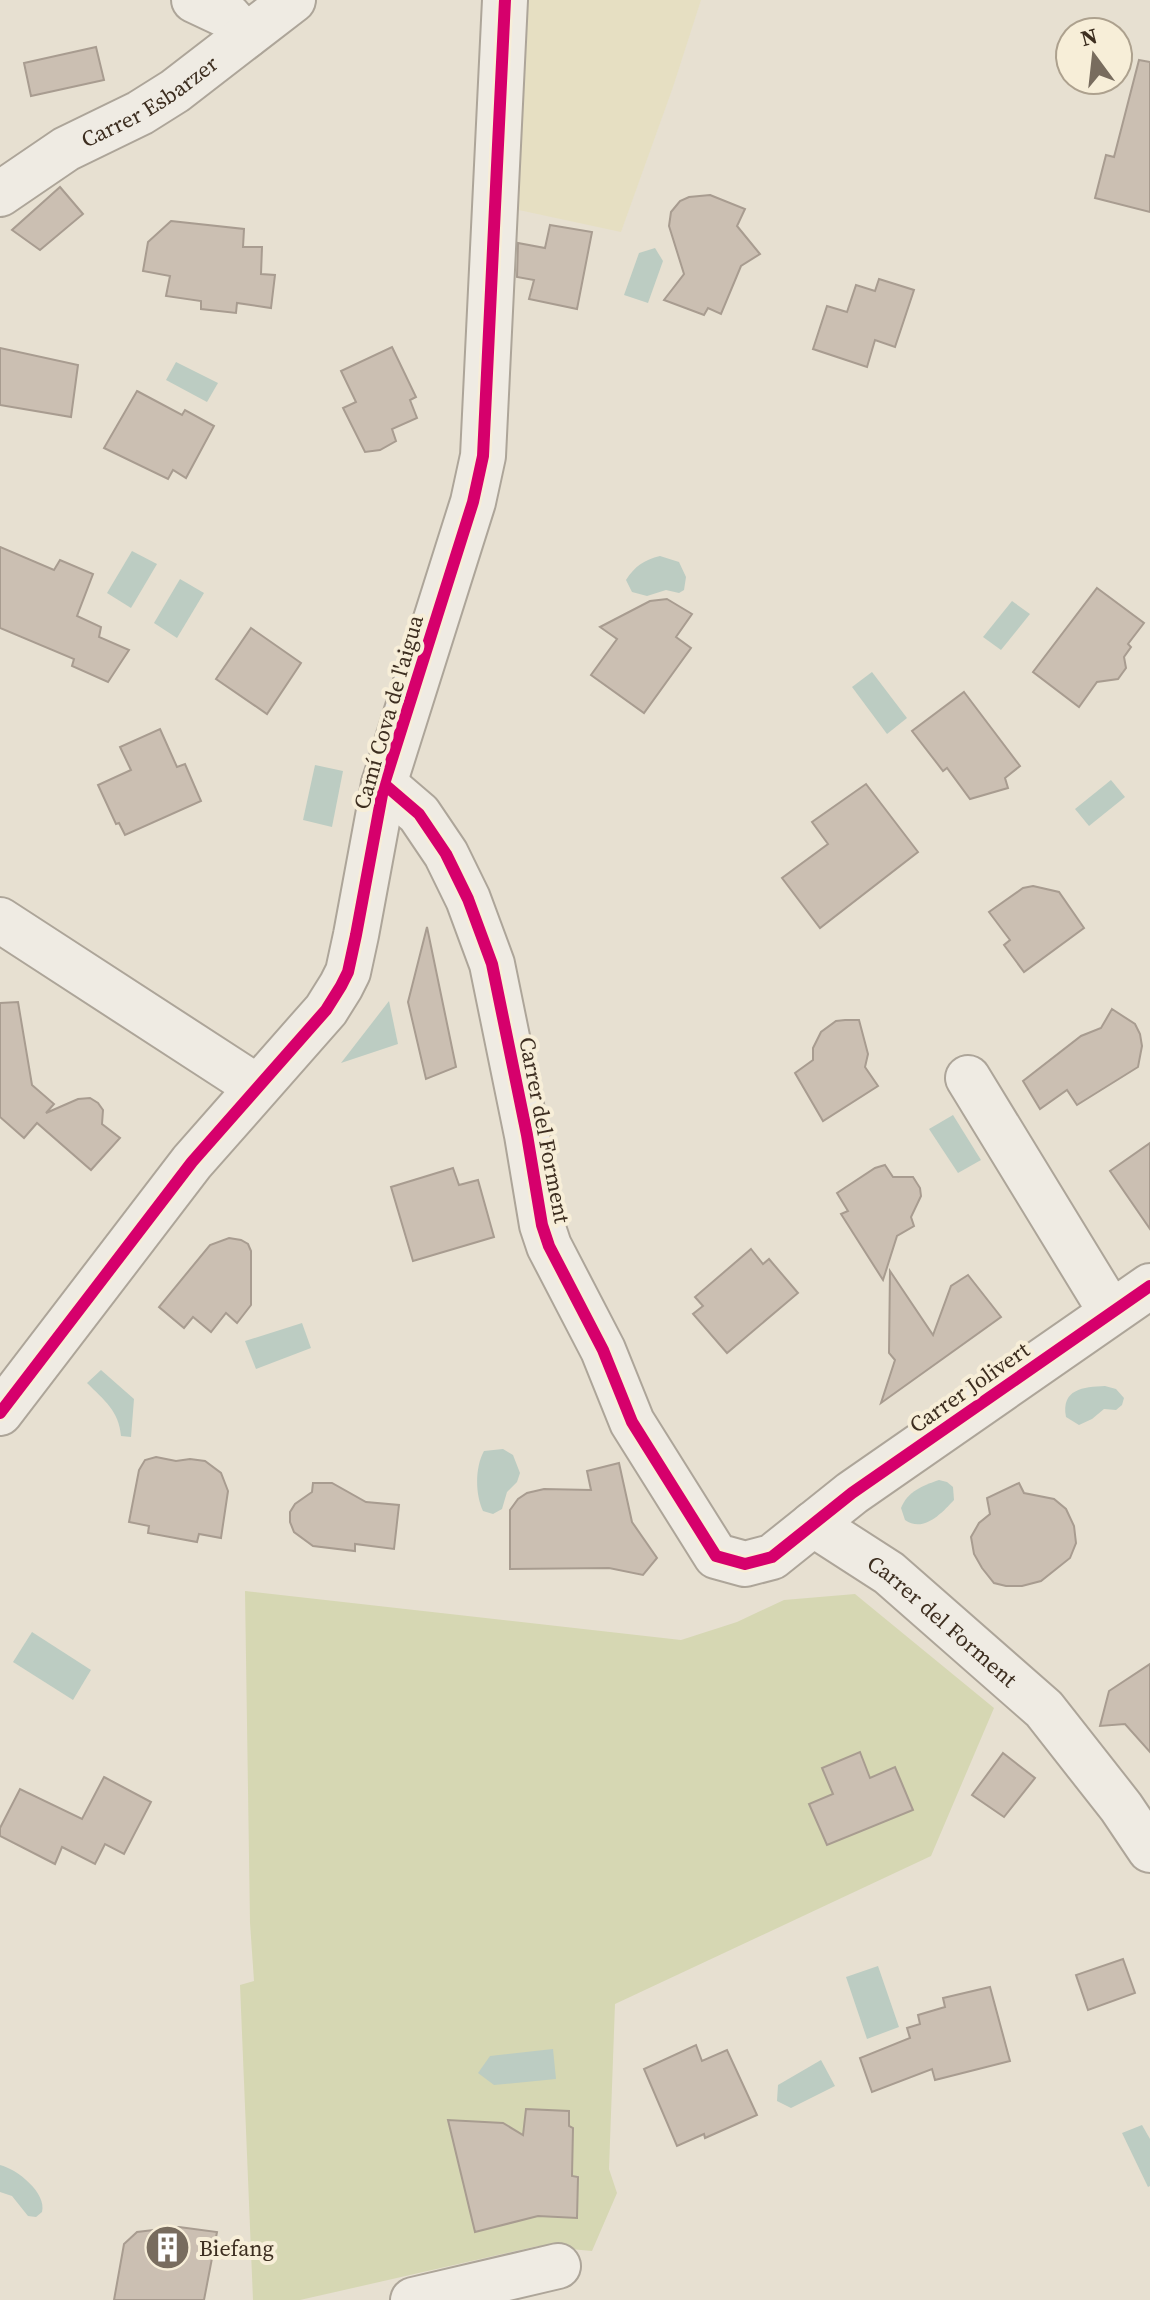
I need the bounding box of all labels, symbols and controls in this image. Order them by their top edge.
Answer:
north arrow [1054,16,1134,96]
text: N [1077,20,1100,53]
street label: Carrer Esbarzer [76,48,224,154]
street label: Camí Cova de l'aigua [346,611,430,813]
street label: Carrer del Forment [512,1034,578,1226]
street label: Carrer Jolivert [903,1334,1036,1440]
street label: Carrer del Forment [862,1548,1024,1694]
building icon: Biefang [144,2224,192,2272]
place label: Biefang [199,2233,274,2263]

